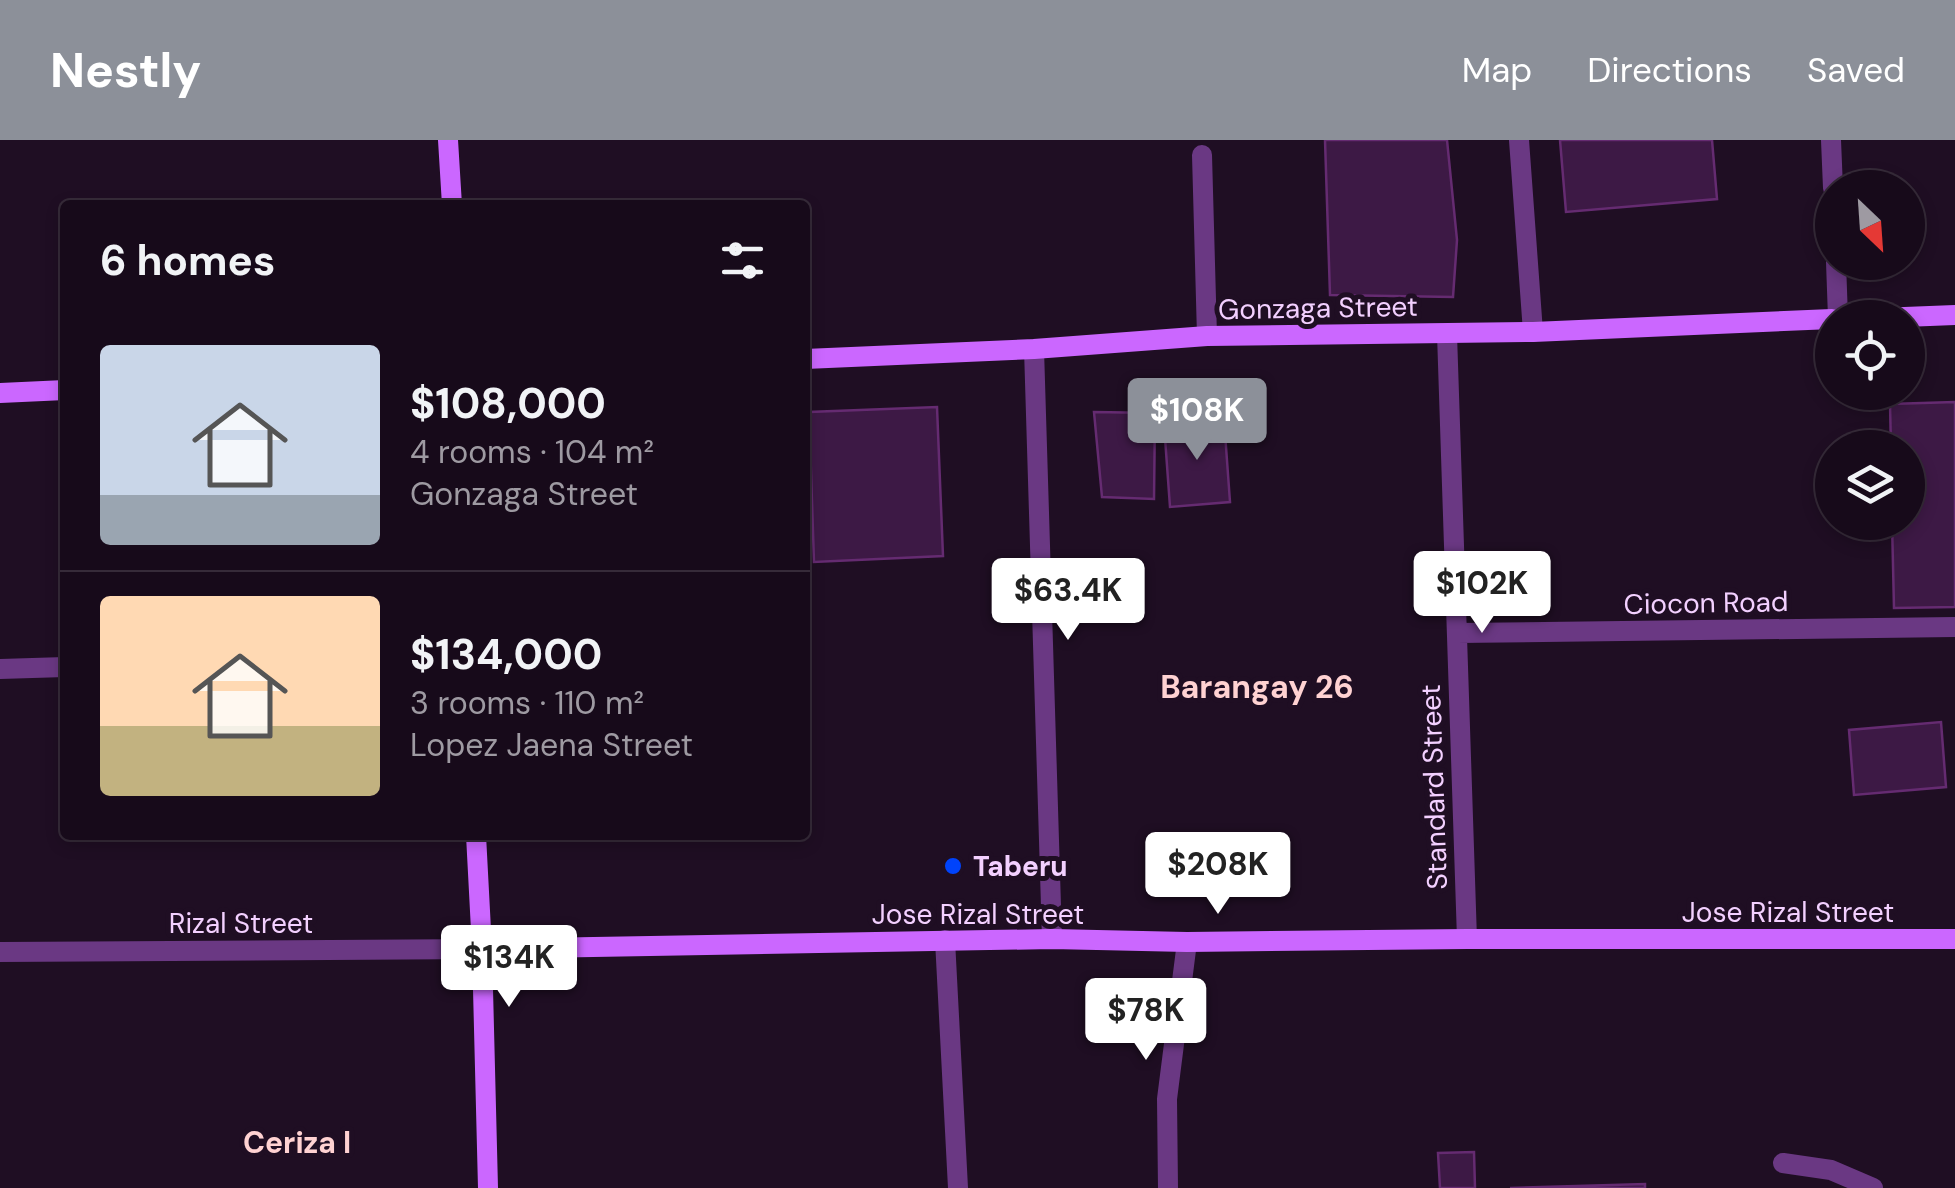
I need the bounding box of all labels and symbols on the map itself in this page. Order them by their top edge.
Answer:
north arrow [1815,170,1925,280]
street label: Gonzaga Street [1218,288,1418,328]
pin: $108K [1127,378,1267,463]
pin: $102K [1412,551,1552,636]
pin: $63.4K [987,558,1149,643]
street label: Ciocon Road [1623,583,1789,623]
district label: Barangay 26 [1160,666,1354,708]
street label: Standard Street [1412,684,1456,890]
pin: $208K [1148,832,1288,917]
place label: Taberu [973,848,1068,885]
marker: Taberu [942,855,964,877]
street label: Jose Rizal Street [1682,894,1894,931]
street label: Jose Rizal Street [872,896,1084,933]
street label: Rizal Street [169,905,313,942]
pin: $134K [439,925,579,1010]
pin: $78K [1087,978,1205,1063]
district label: Ceriza I [243,1123,351,1162]

